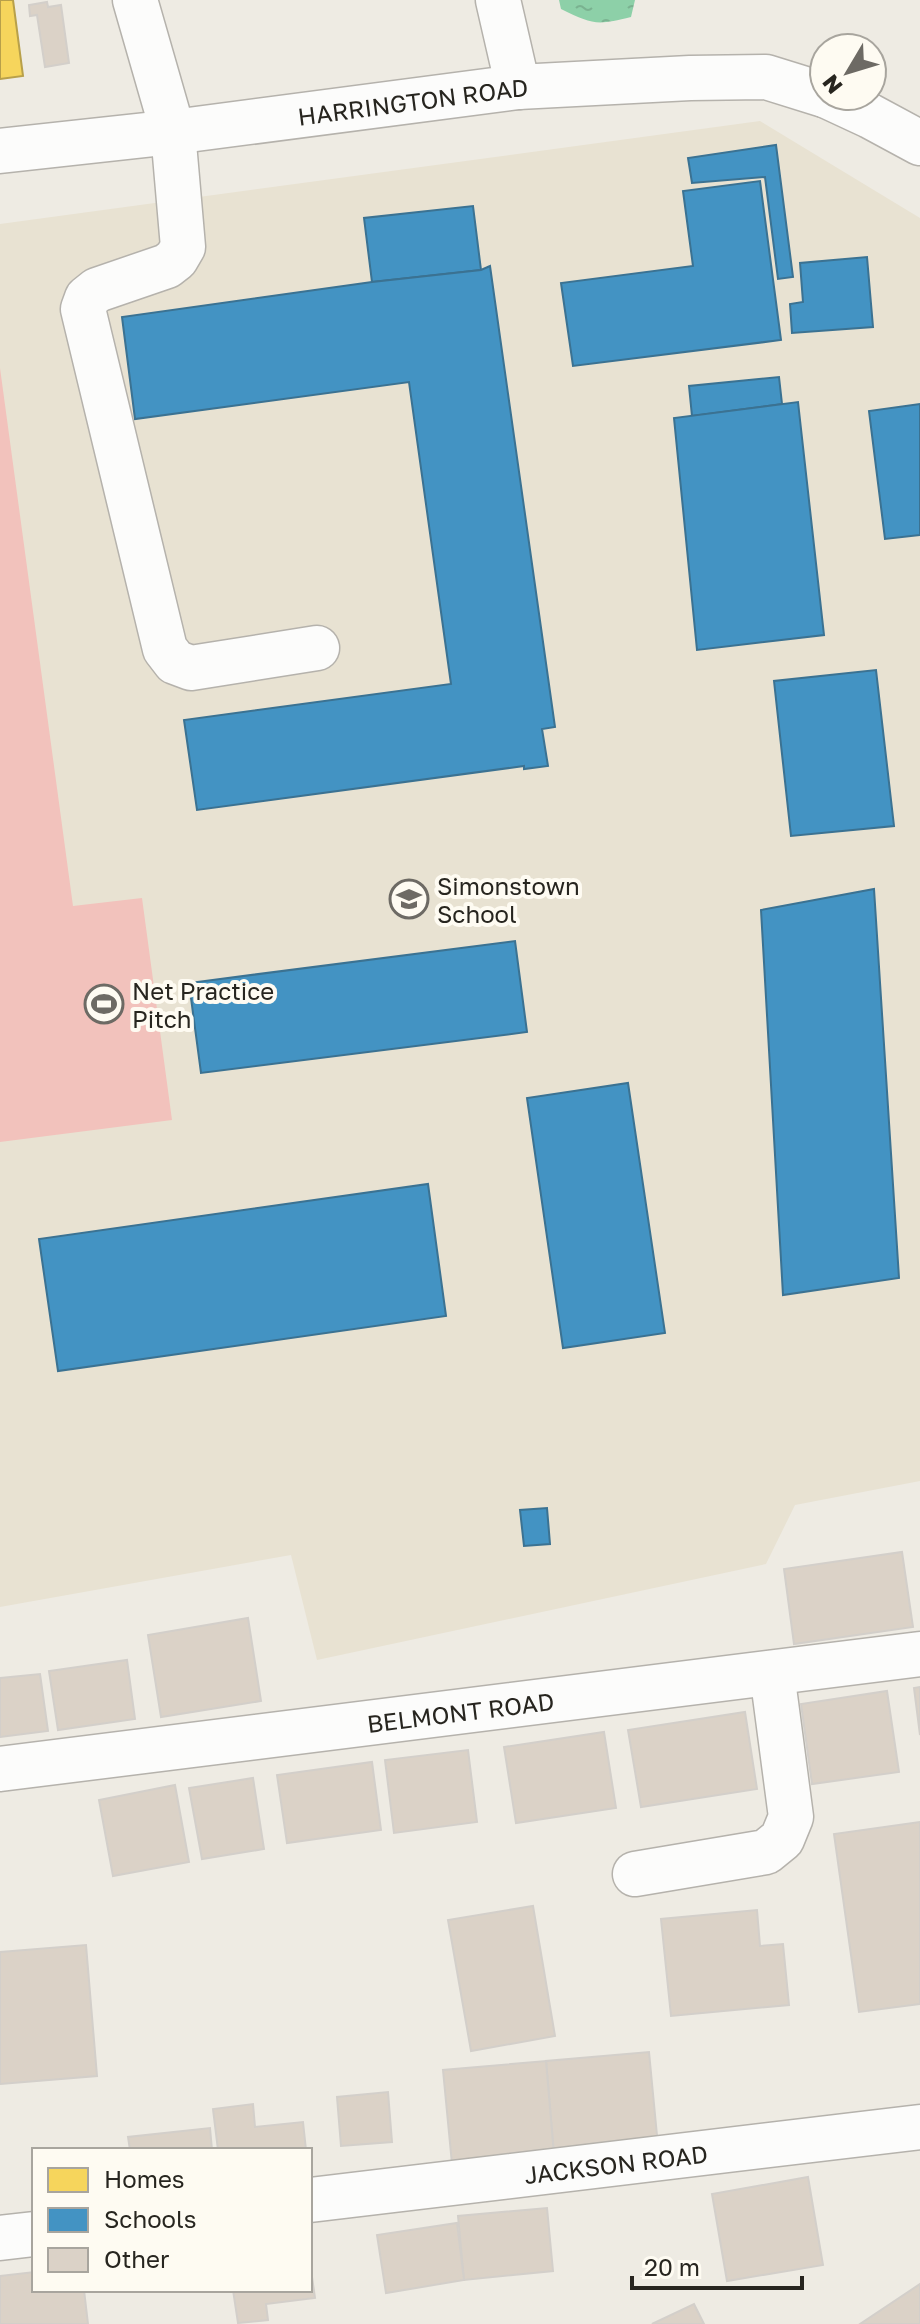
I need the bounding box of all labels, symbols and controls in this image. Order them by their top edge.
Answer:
north arrow [808,32,888,112]
text: N [816,70,848,100]
street label: HARRINGTON ROAD [296,72,529,130]
place label: Simonstown School [437,871,580,928]
school or university icon: Simonstown School [388,878,430,920]
place label: Net Practice Pitch [132,976,274,1033]
sports icon: Net Practice Pitch [83,983,125,1025]
street label: BELMONT ROAD [365,1685,556,1738]
street label: JACKSON ROAD [522,2138,709,2189]
legend [32,2148,312,2292]
text: Homes [104,2164,185,2193]
text: Schools [104,2204,196,2233]
scale bar [632,2240,802,2290]
text: Other [104,2244,169,2273]
text: 20 m [644,2252,700,2281]

